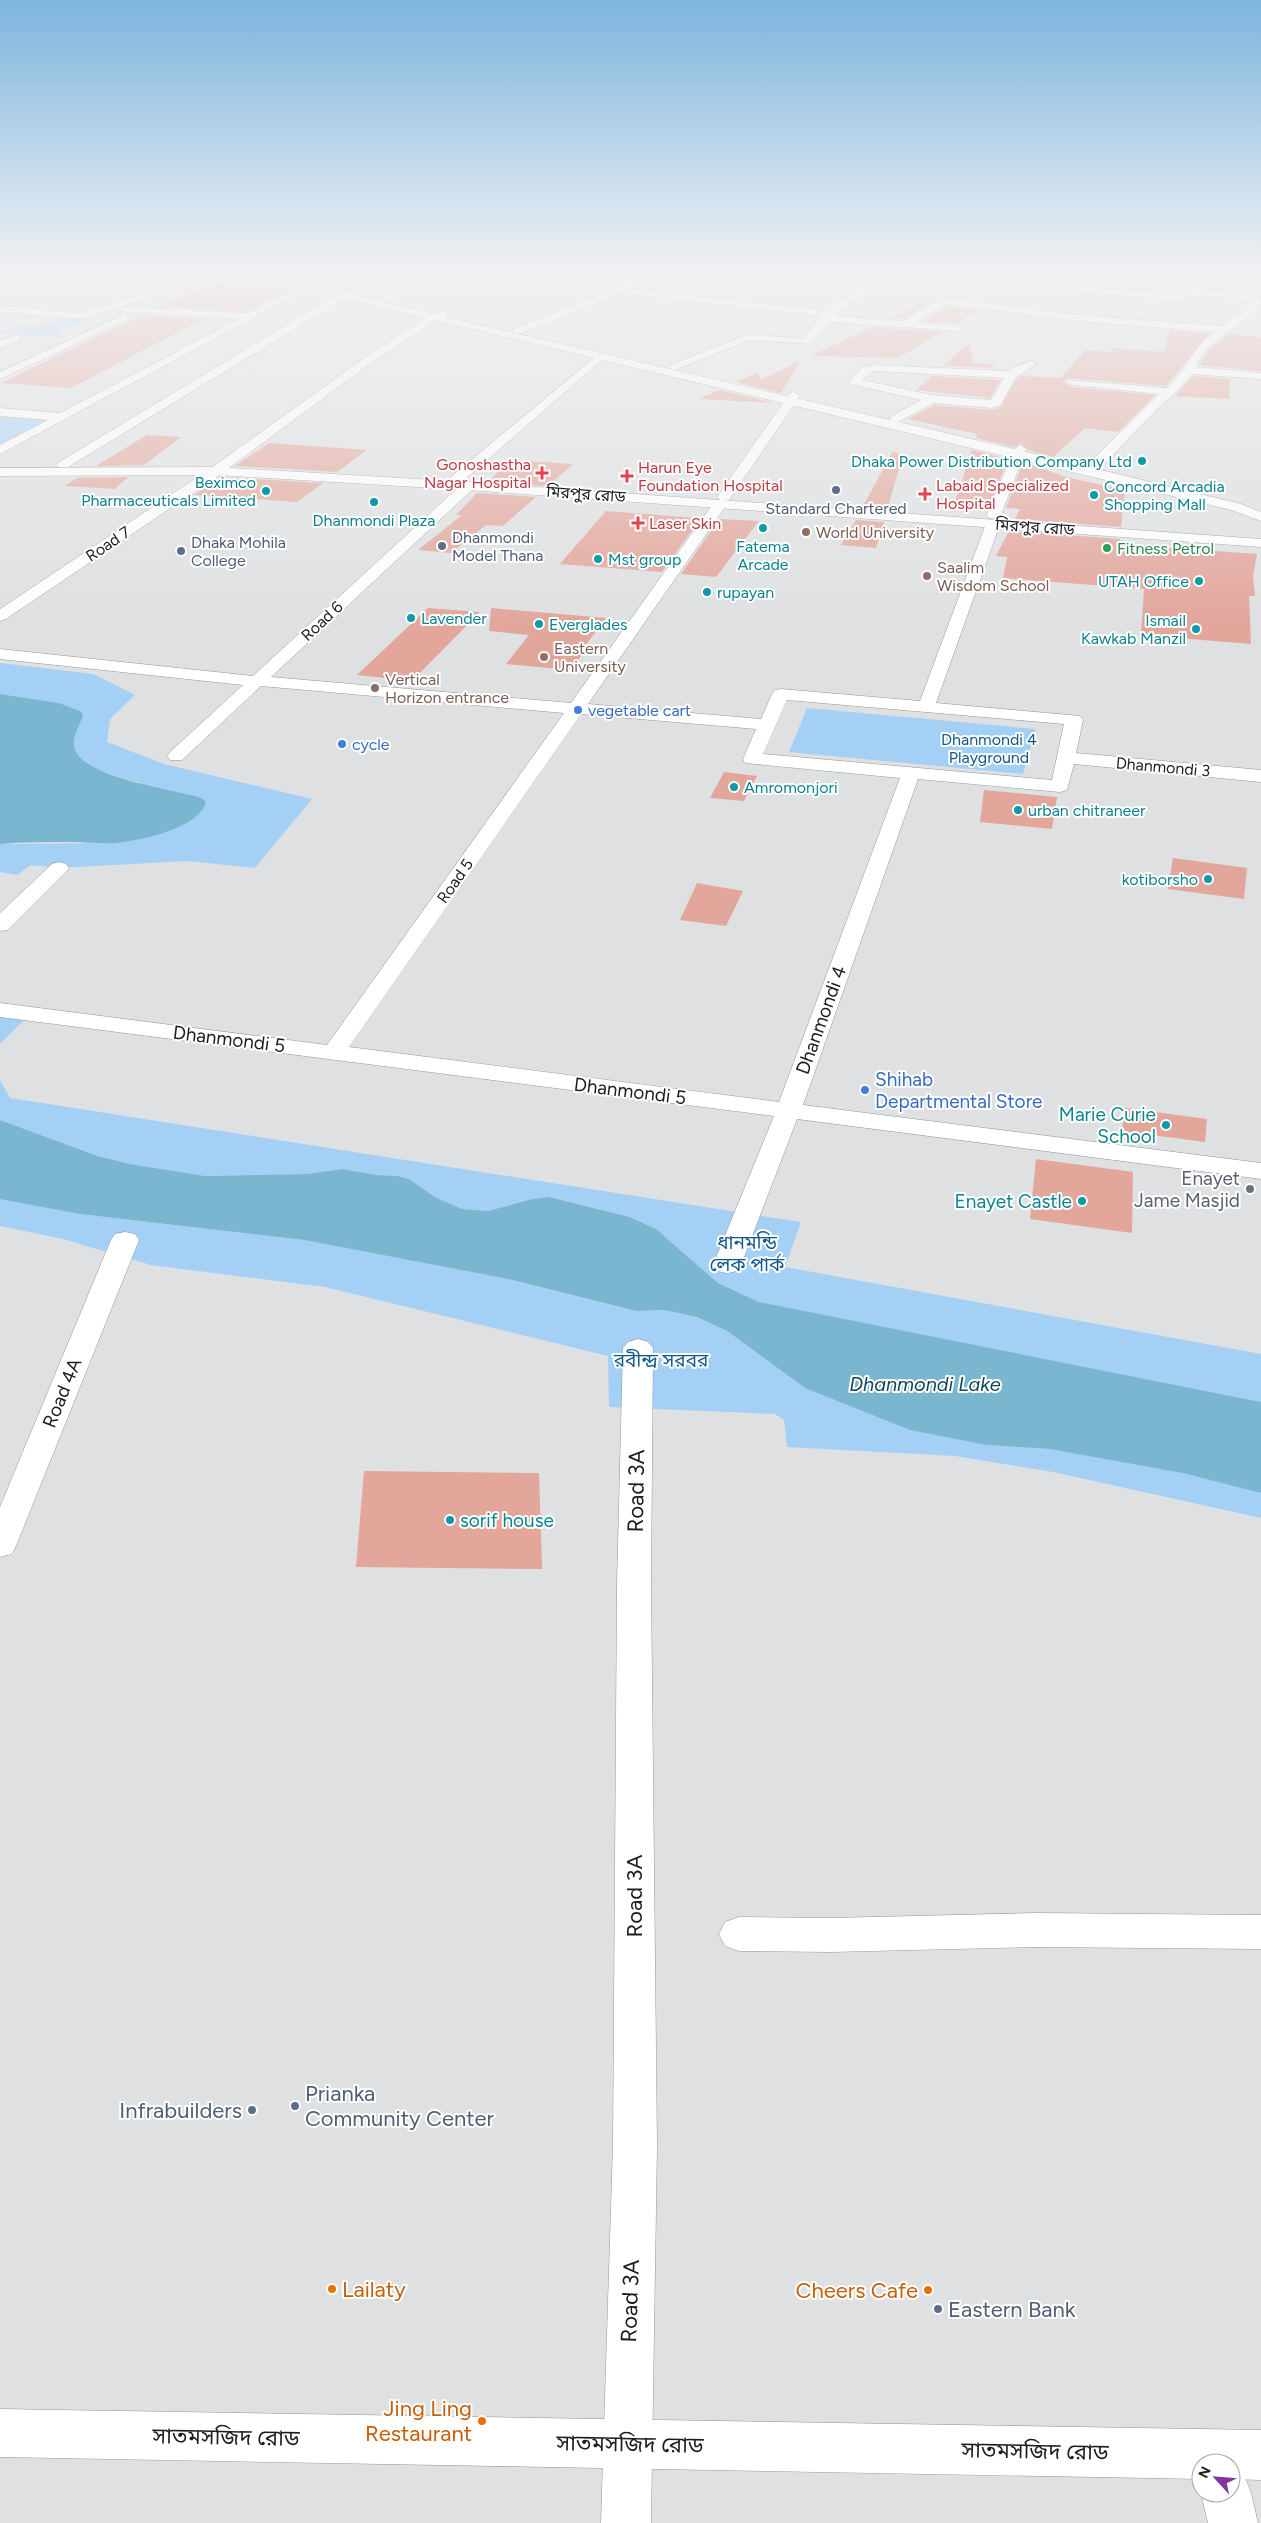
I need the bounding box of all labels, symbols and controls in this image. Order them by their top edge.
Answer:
place label: Dhaka Power Distribution Company Ltd [851,452,1132,471]
place label: Gonoshastha Nagar Hospital [424,455,531,492]
marker: Dhaka Power Distribution Company Ltd [1136,455,1148,467]
place label: Harun Eye Foundation Hospital [638,458,783,495]
marker: Gonoshastha Nagar Hospital [535,466,549,480]
marker: Harun Eye Foundation Hospital [620,469,634,483]
place label: Beximco Pharmaceuticals Limited [81,473,256,510]
place label: Labaid Specialized Hospital [936,476,1069,513]
place label: Concord Arcadia Shopping Mall [1104,477,1225,514]
street label: মিরপুর রোড [545,482,627,506]
marker: Standard Chartered [830,484,842,496]
marker: Beximco Pharmaceuticals Limited [260,485,272,497]
marker: Labaid Specialized Hospital [918,487,932,501]
marker: Concord Arcadia Shopping Mall [1088,489,1100,501]
marker: Dhanmondi Plaza [368,496,380,508]
place label: Standard Chartered [765,499,907,518]
place label: Dhanmondi Plaza [313,511,435,530]
place label: Laser Skin [649,514,721,533]
street label: মিরপুর রোড [994,515,1076,539]
marker: Laser Skin [631,516,645,530]
street label: Road 7 [82,522,134,566]
marker: Fatema Arcade [757,522,769,534]
place label: World University [816,523,935,542]
marker: World University [800,526,812,538]
place label: Dhanmondi Model Thana [452,528,543,565]
place label: Dhaka Mohila College [191,533,286,570]
place label: Fatema Arcade [736,537,790,574]
place label: Fitness Petrol [1117,539,1214,558]
marker: Dhanmondi Model Thana [436,540,448,552]
marker: Fitness Petrol [1101,542,1113,554]
marker: Dhaka Mohila College [175,545,187,557]
place label: Mst group [608,550,681,569]
marker: Mst group [592,553,604,565]
place label: Saalim Wisdom School [937,558,1049,595]
marker: Saalim Wisdom School [921,570,933,582]
place label: UTAH Office [1098,572,1189,591]
marker: UTAH Office [1193,575,1205,587]
place label: rupayan [717,583,774,602]
marker: rupayan [701,586,713,598]
street label: Road 6 [297,597,347,645]
place label: Lavender [421,609,487,628]
place label: Ismail Kawkab Manzil [1081,611,1186,648]
marker: Lavender [405,612,417,624]
place label: Everglades [549,615,627,634]
marker: Everglades [533,618,545,630]
marker: Ismail Kawkab Manzil [1190,623,1202,635]
place label: Eastern University [554,639,626,676]
marker: Eastern University [538,651,550,663]
place label: Vertical Horizon entrance [385,670,509,707]
marker: Vertical Horizon entrance [369,682,381,694]
place label: vegetable cart [588,701,691,720]
marker: vegetable cart [572,704,584,716]
park label: Dhanmondi 4 Playground [941,730,1037,767]
place label: cycle [352,735,390,754]
marker: cycle [336,738,348,750]
street label: Dhanmondi 3 [1115,753,1211,781]
place label: Amromonjori [744,778,838,797]
marker: Amromonjori [728,781,740,793]
place label: urban chitraneer [1028,801,1146,820]
marker: urban chitraneer [1012,804,1024,816]
street label: Road 5 [433,855,477,907]
place label: kotiborsho [1122,870,1198,889]
marker: kotiborsho [1202,873,1214,885]
street label: Dhanmondi 4 [791,962,851,1077]
street label: Dhanmondi 5 [172,1021,287,1057]
place label: Shihab Departmental Store [875,1068,1042,1113]
street label: Dhanmondi 5 [573,1073,688,1109]
marker: Shihab Departmental Store [859,1084,871,1096]
place label: Marie Curie School [1059,1103,1156,1148]
marker: Marie Curie School [1160,1119,1172,1131]
place label: Enayet Jame Masjid [1134,1167,1240,1212]
marker: Enayet Jame Masjid [1244,1183,1256,1195]
place label: Enayet Castle [955,1190,1072,1213]
marker: Enayet Castle [1076,1195,1088,1207]
park label: ধানমন্ডি লেক পার্ক [710,1231,785,1276]
park label: রবীন্দ্র সরবর [613,1349,709,1372]
street label: Road 4A [38,1355,86,1431]
water label: Dhanmondi Lake [849,1372,1001,1396]
street label: Road 3A [622,1449,650,1533]
place label: sorif house [460,1509,554,1532]
marker: sorif house [444,1514,456,1526]
street label: Road 3A [621,1854,648,1937]
place label: Prianka Community Center [305,2080,494,2132]
place label: Infrabuilders [119,2097,242,2124]
marker: Prianka Community Center [289,2100,301,2112]
marker: Infrabuilders [246,2104,258,2116]
street label: Road 3A [615,2259,645,2343]
place label: Lailaty [342,2276,406,2303]
place label: Cheers Cafe [796,2277,918,2304]
marker: Lailaty [326,2283,338,2295]
marker: Cheers Cafe [922,2284,934,2296]
place label: Eastern Bank [948,2296,1076,2323]
marker: Eastern Bank [932,2303,944,2315]
place label: Jing Ling Restaurant [365,2395,472,2447]
marker: Jing Ling Restaurant [476,2415,488,2427]
street label: সাতমসজিদ রোড [151,2422,300,2452]
street label: সাতমসজিদ রোড [555,2429,704,2459]
street label: সাতমসজিদ রোড [960,2436,1109,2466]
north arrow [1191,2453,1241,2503]
text: N [1195,2464,1215,2481]

